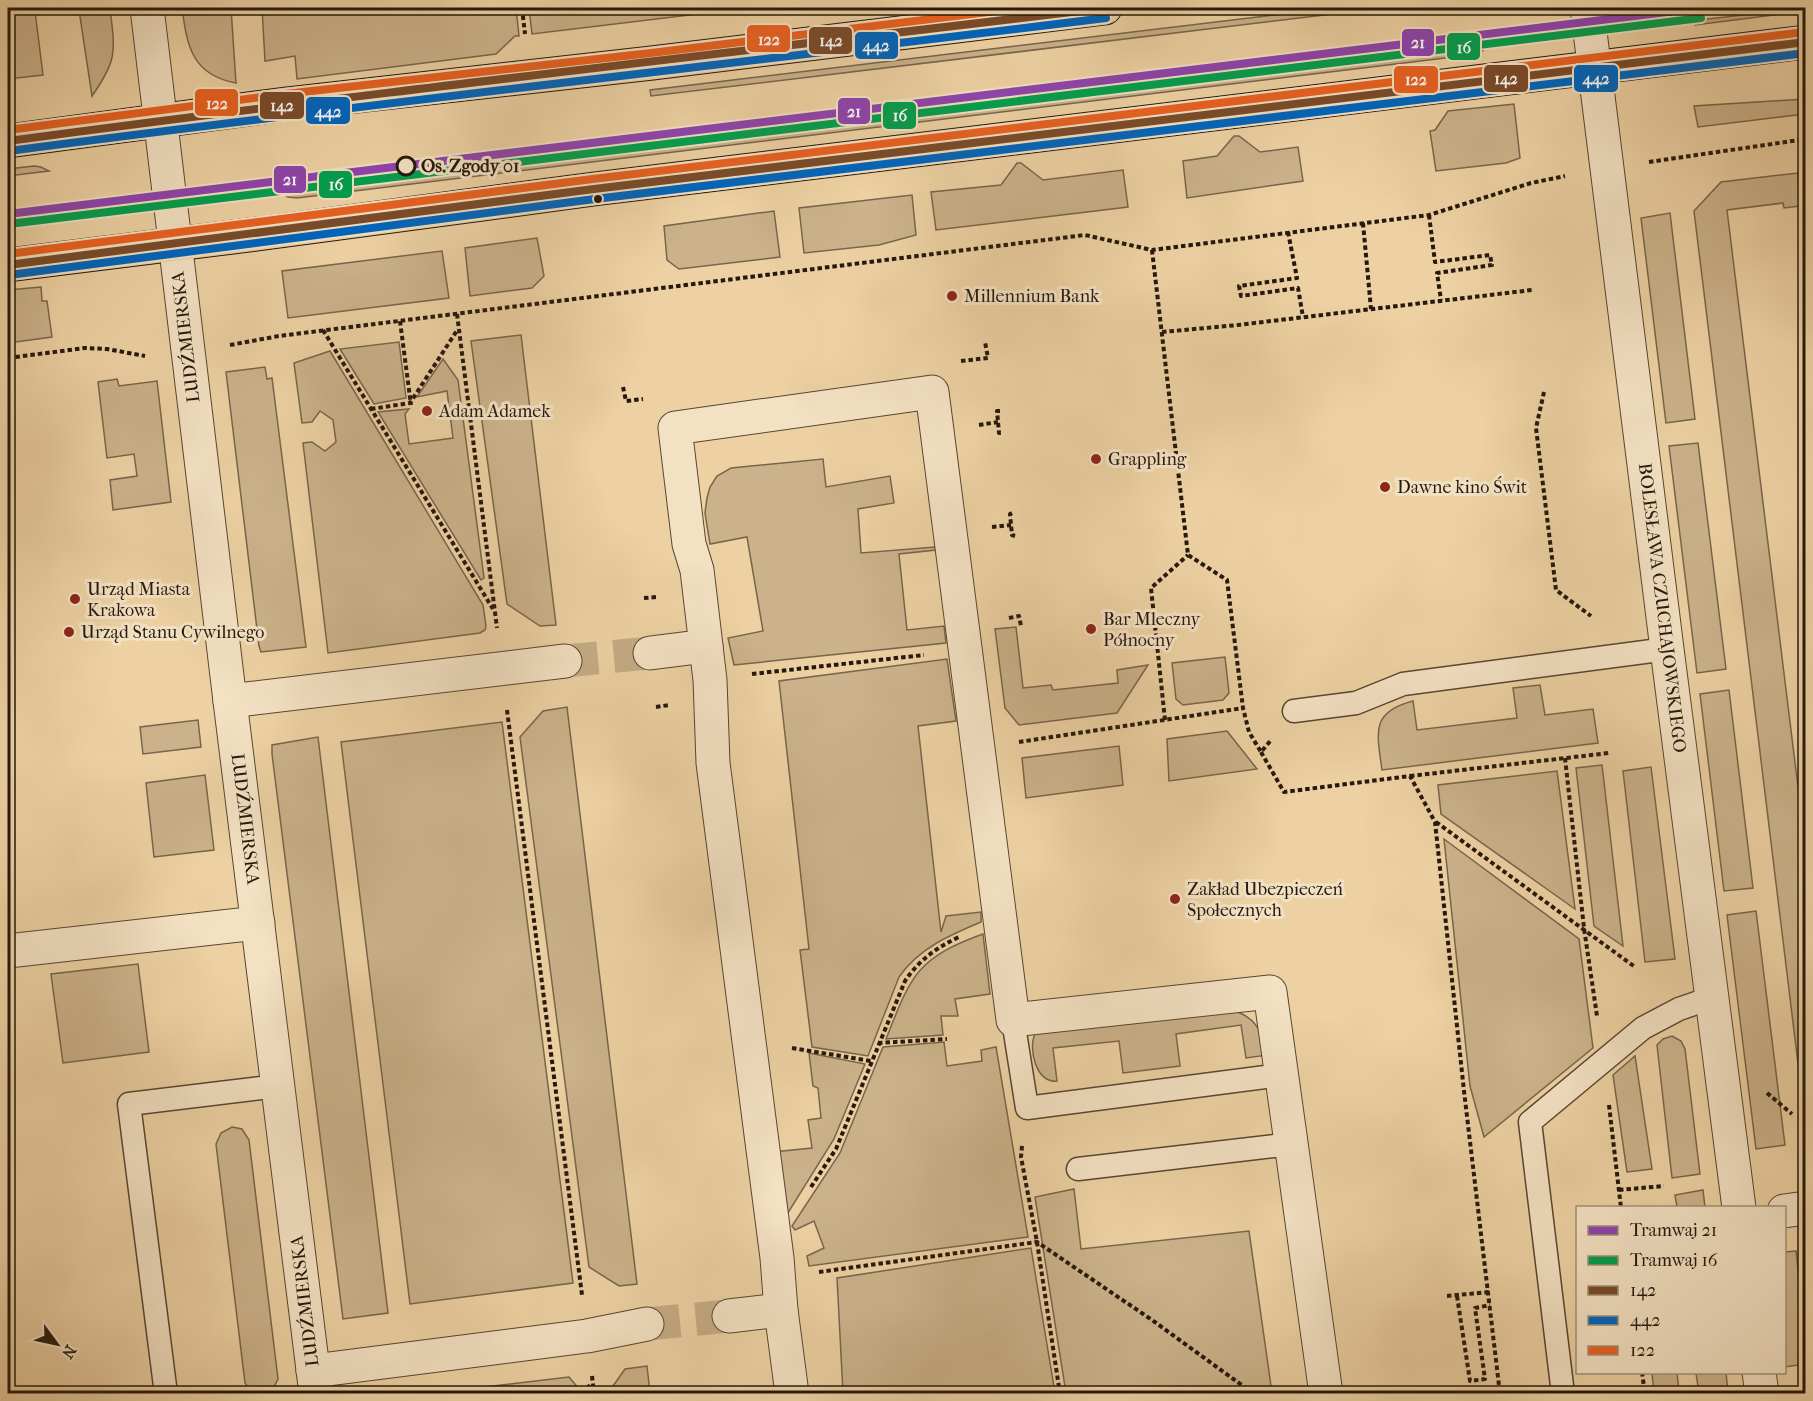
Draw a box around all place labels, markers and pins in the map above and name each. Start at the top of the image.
marker: Os. Zgody 01 [396,156,416,176]
place label: Os. Zgody 01 [421,156,519,177]
unlabelled marker [592,193,604,205]
place label: Millennium Bank [964,286,1100,307]
marker: Millennium Bank [945,289,959,303]
place label: Adam Adamek [438,401,551,422]
marker: Adam Adamek [420,404,434,418]
place label: Grappling [1108,449,1187,470]
marker: Grappling [1089,452,1103,466]
place label: Dawne kino Świt [1397,476,1528,498]
marker: Dawne kino Świt [1378,480,1392,494]
place label: Urząd Miasta Krakowa [87,579,191,621]
marker: Urząd Miasta Krakowa [68,592,82,606]
place label: Bar Mleczny Północny [1103,609,1202,651]
place label: Urząd Stanu Cywilnego [81,622,264,643]
marker: Bar Mleczny Północny [1084,622,1098,636]
marker: Urząd Stanu Cywilnego [62,625,76,639]
place label: Zakład Ubezpieczeń Społecznych [1187,879,1344,921]
marker: Zakład Ubezpieczeń Społecznych [1168,892,1182,906]

